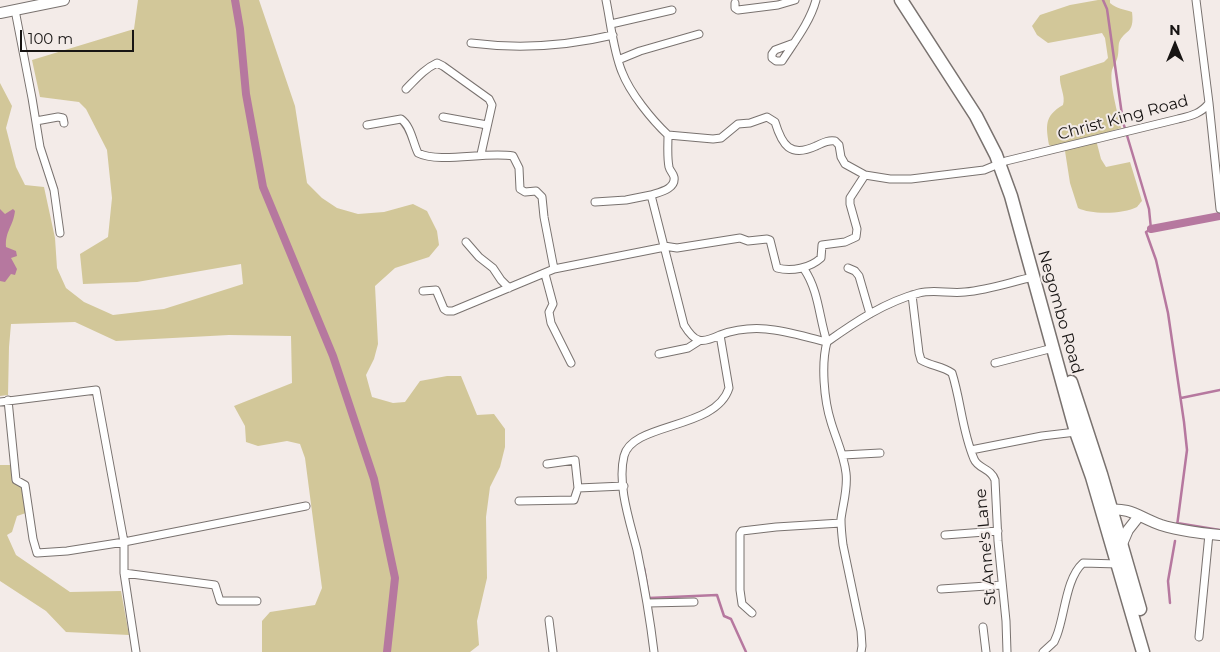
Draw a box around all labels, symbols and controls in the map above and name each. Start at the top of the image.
scale bar [22,20,136,52]
north arrow [1150,20,1200,70]
text: N [1169,21,1181,39]
text: 100 m [28,29,73,48]
street label: Christ King Road [1055,91,1191,145]
street label: Negombo Road [1033,248,1087,376]
street label: St Anne's Lane [971,488,1001,606]

